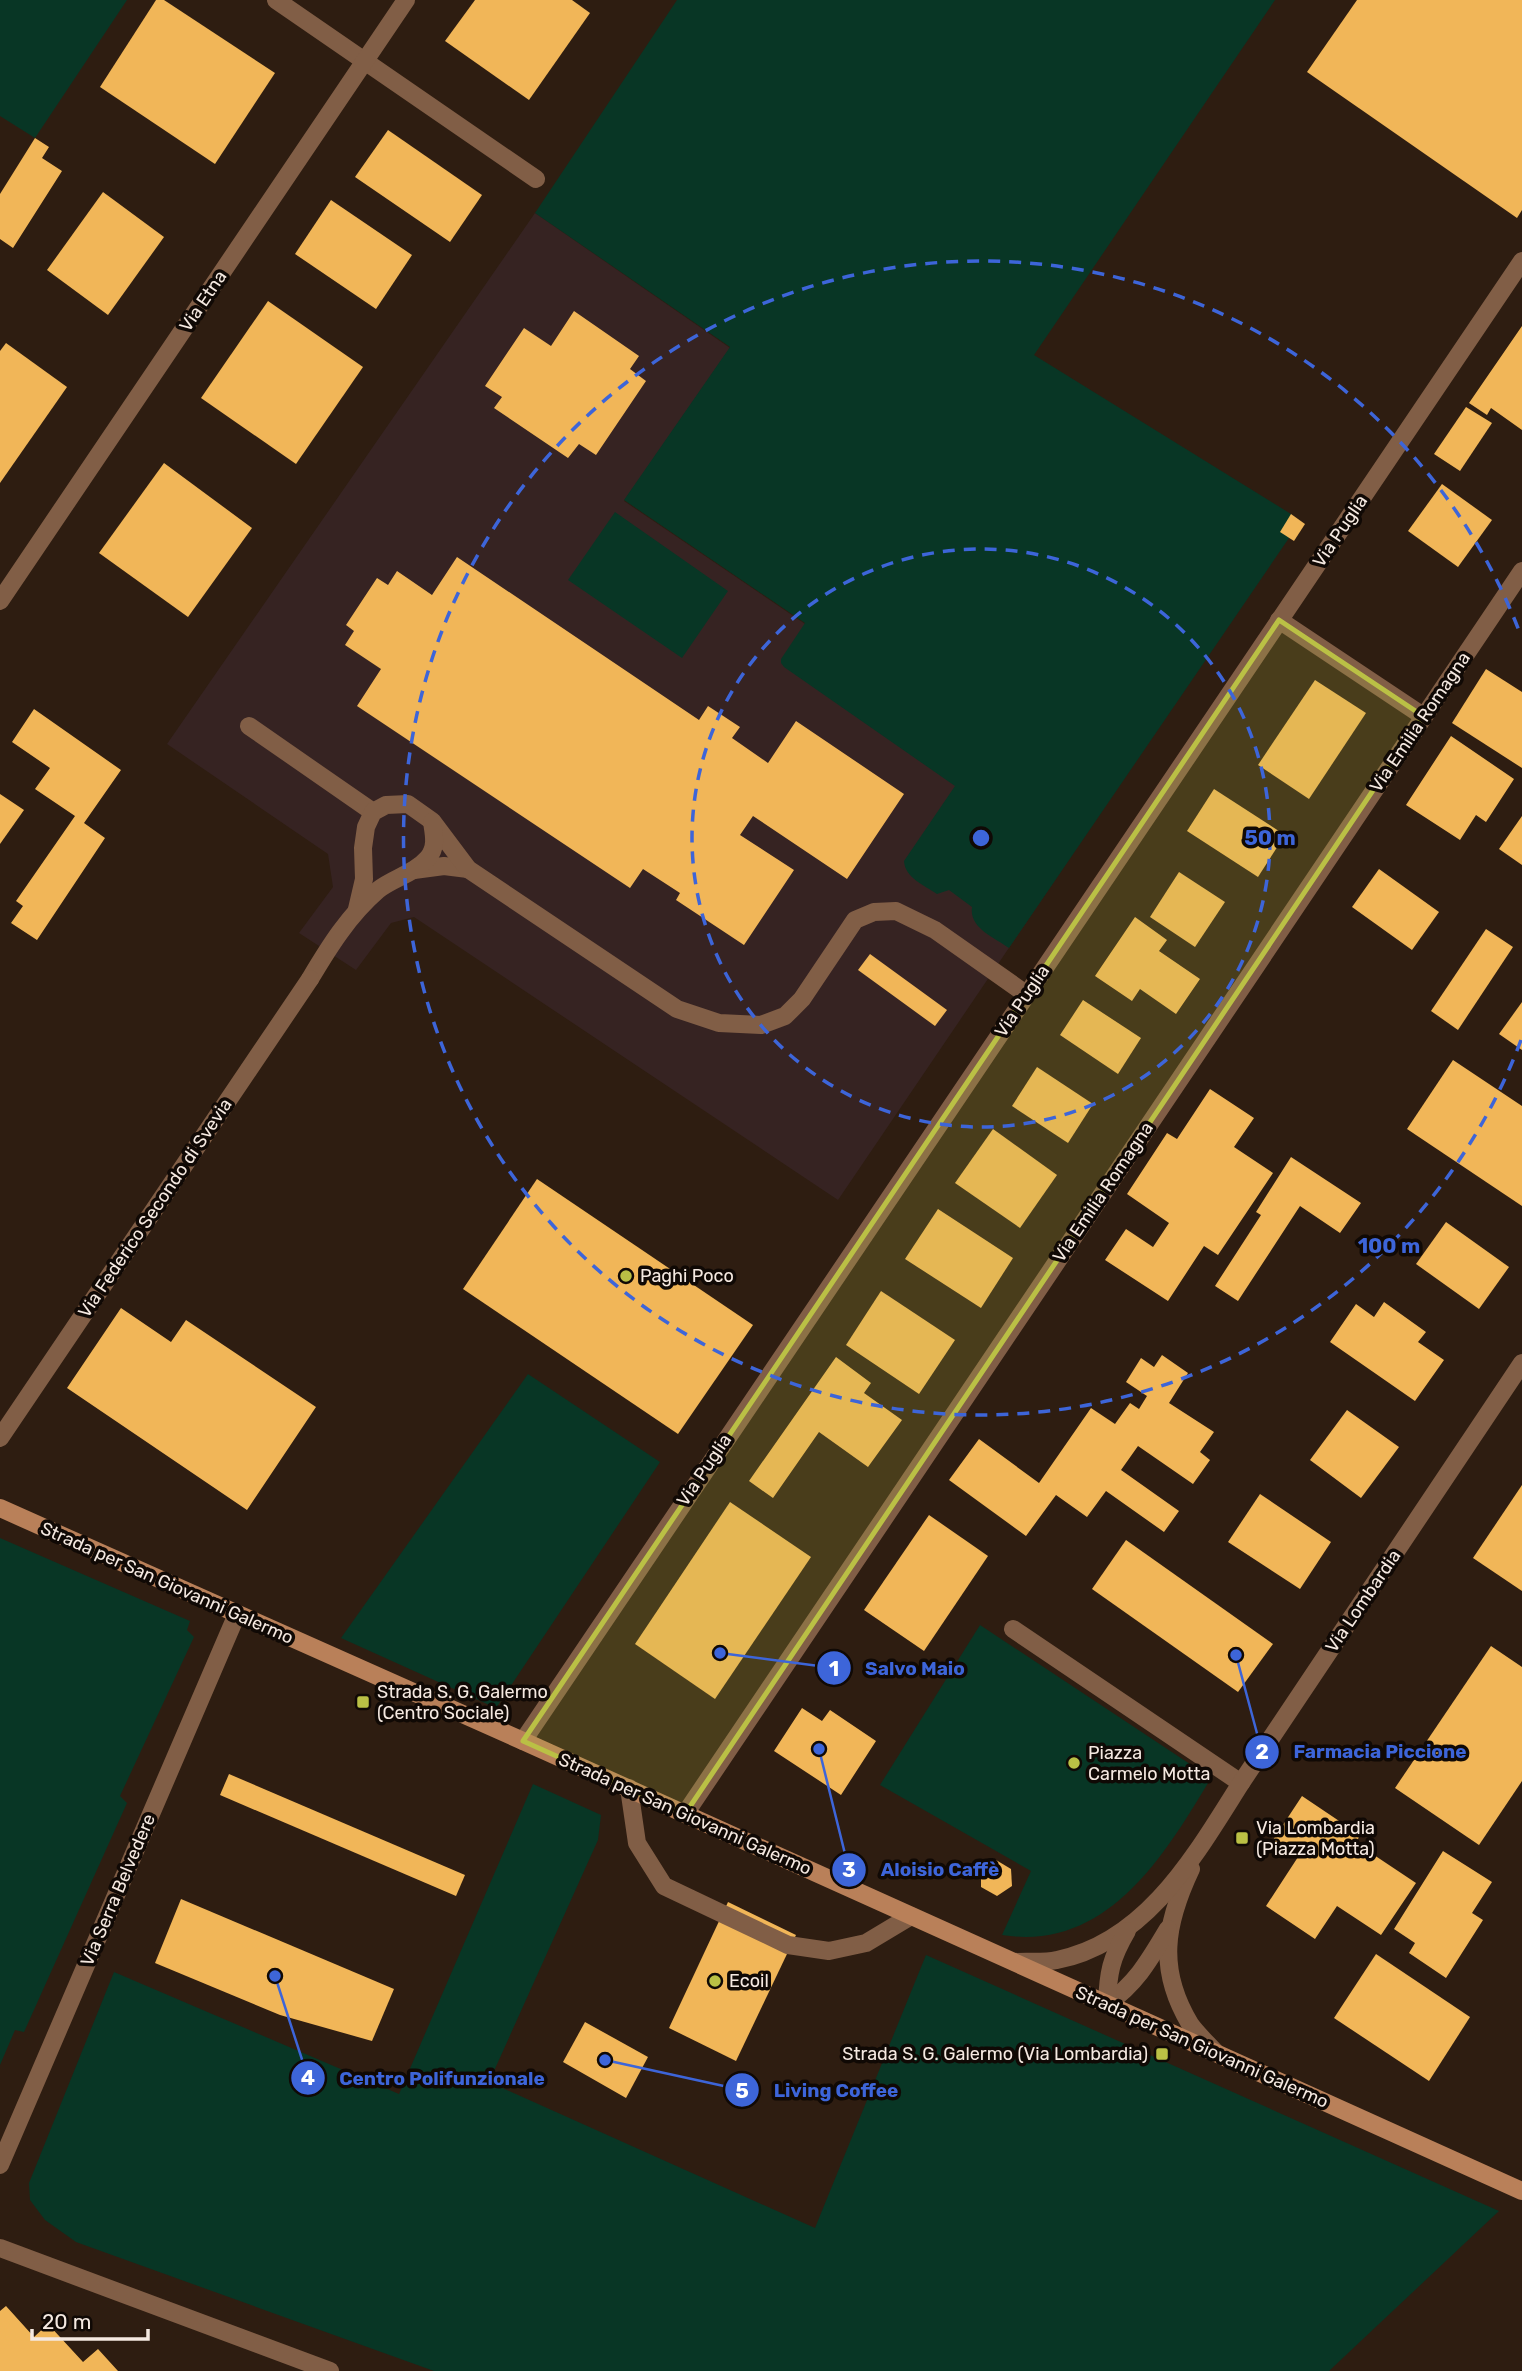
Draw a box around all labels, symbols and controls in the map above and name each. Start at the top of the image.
street label: Via Etna [175,266,231,336]
street label: Via Puglia [1308,491,1372,571]
street label: Via Emilia Romagna [1365,648,1475,796]
text: 50 m [1244,825,1296,850]
centre of rings [969,826,993,850]
street label: Via Puglia [990,961,1054,1041]
street label: Via Federico Secondo di Svevia [73,1094,237,1322]
street label: Via Emilia Romagna [1048,1118,1158,1266]
text: 100 m [1358,1233,1420,1258]
place label: Paghi Poco [640,1265,734,1287]
marker: Paghi Poco [618,1268,634,1284]
street label: Via Puglia [672,1430,736,1510]
street label: Strada per San Giovanni Galermo [37,1517,297,1649]
street label: Via Lombardia [1321,1546,1405,1656]
callout: Salvo Maio [816,1648,979,1688]
text: 1 [829,1656,839,1681]
text: Salvo Maio [865,1657,965,1680]
place label: Strada S. G. Galermo (Centro Sociale) [377,1681,548,1724]
marker: Strada S. G. Galermo (Centro Sociale) [355,1694,371,1710]
callout: Farmacia Piccione [1245,1732,1481,1772]
text: 2 [1255,1739,1269,1764]
text: Farmacia Piccione [1294,1740,1466,1763]
place label: Piazza Carmelo Motta [1088,1742,1211,1785]
street label: Strada per San Giovanni Galermo [555,1748,815,1880]
marker: Piazza Carmelo Motta [1066,1755,1082,1771]
street label: Via Serra Belvedere [76,1811,160,1969]
place label: Via Lombardia (Piazza Motta) [1256,1817,1375,1860]
marker: Via Lombardia (Piazza Motta) [1234,1830,1250,1846]
callout: Aloisio Caffè [831,1850,1013,1890]
text: 3 [842,1857,856,1882]
text: Aloisio Caffè [881,1858,999,1881]
place label: Ecoil [729,1970,769,1992]
marker: Ecoil [707,1973,723,1989]
street label: Strada per San Giovanni Galermo [1072,1981,1332,2113]
place label: Strada S. G. Galermo (Via Lombardia) [842,2043,1148,2065]
marker: Strada S. G. Galermo (Via Lombardia) [1154,2046,1170,2062]
callout: Centro Polifunzionale [290,2058,559,2098]
text: 4 [301,2065,315,2090]
text: Centro Polifunzionale [339,2067,545,2090]
callout: Living Coffee [724,2070,912,2110]
text: 5 [735,2078,749,2103]
text: Living Coffee [774,2079,898,2102]
scale bar [32,2298,147,2342]
text: 20 m [42,2309,91,2334]

